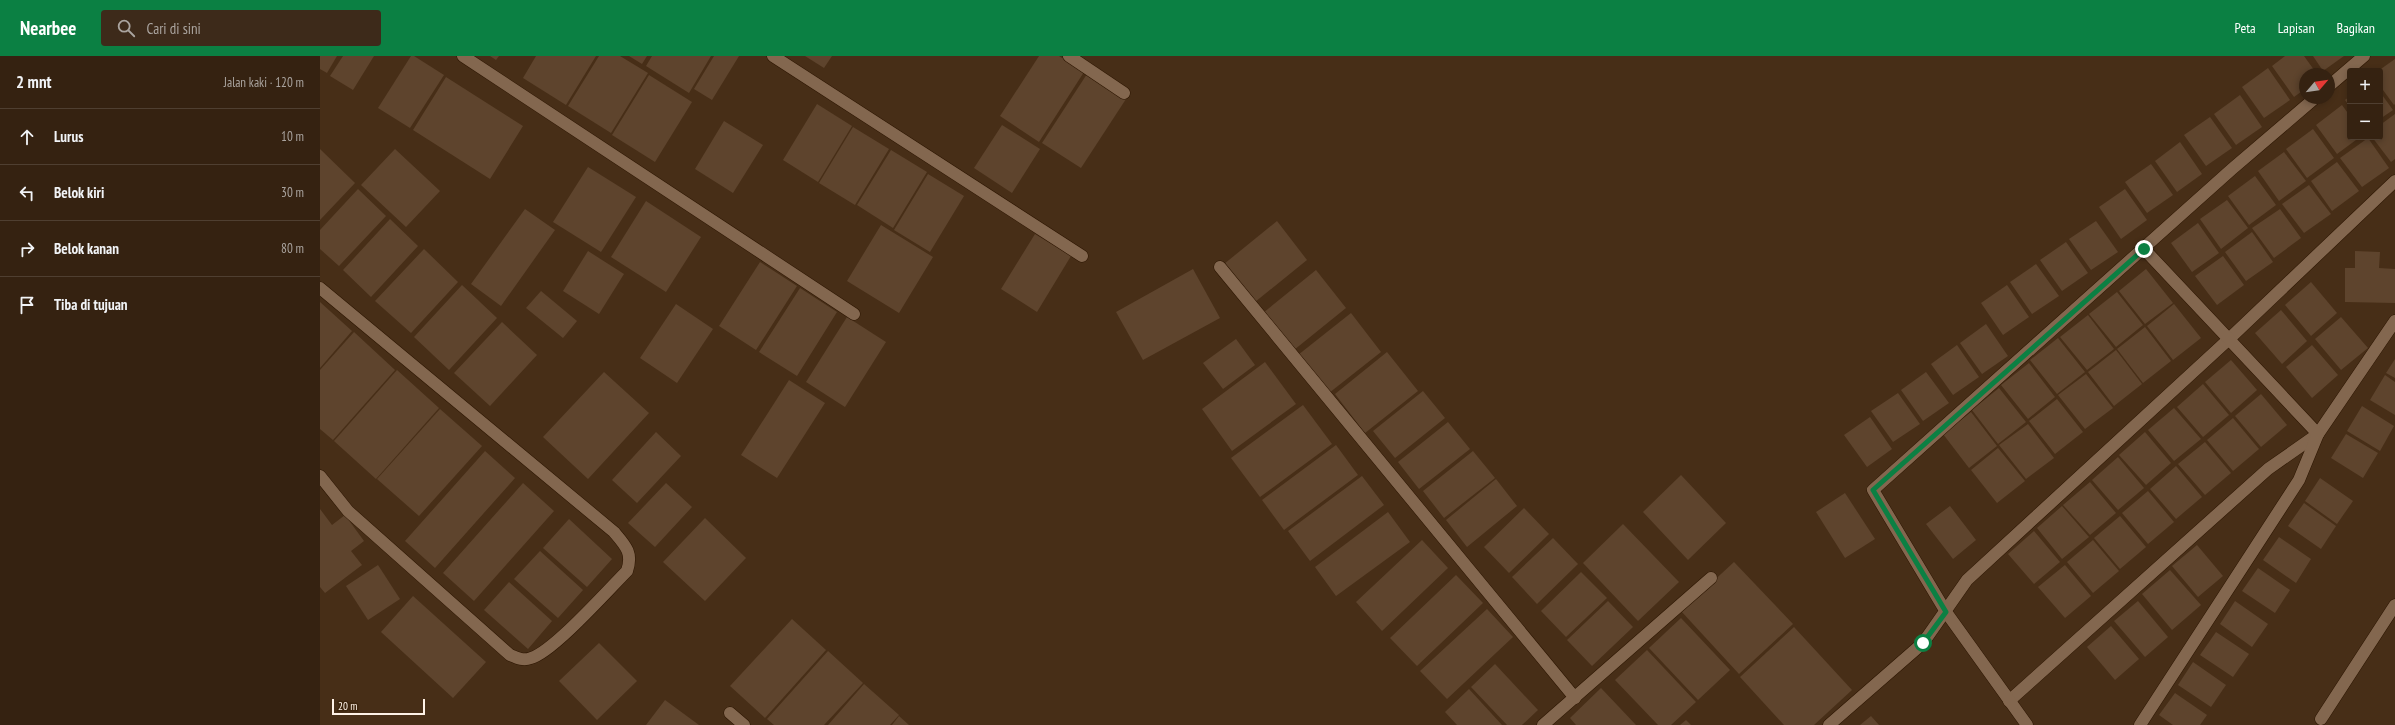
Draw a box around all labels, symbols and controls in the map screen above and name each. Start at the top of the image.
search box [101,10,381,46]
text: Nearbee [20,16,77,40]
icon: search [115,17,137,39]
text: Cari di sini [147,19,201,38]
text: Peta [2235,19,2256,37]
text: Lapisan [2278,19,2315,37]
text: Bagikan [2337,19,2375,37]
north arrow [2299,68,2335,104]
map controls [2347,68,2383,140]
button: + [2347,68,2383,104]
text: 2 mnt [16,71,51,93]
text: Jalan kaki · 120 m [224,74,304,91]
button: − [2347,104,2383,140]
icon: ahead [16,126,38,148]
text: Lurus [54,127,83,146]
text: 10 m [281,128,304,145]
icon: left [16,182,38,204]
text: Belok kiri [54,183,104,202]
text: 30 m [281,184,304,201]
icon: right [16,238,38,260]
text: Belok kanan [54,239,119,258]
text: 80 m [281,240,304,257]
route end [2135,240,2153,258]
icon: arrive [16,294,38,316]
text: Tiba di tujuan [54,295,128,314]
route start [1914,634,1932,652]
scale bar [332,697,425,716]
text: 20 m [338,699,357,713]

